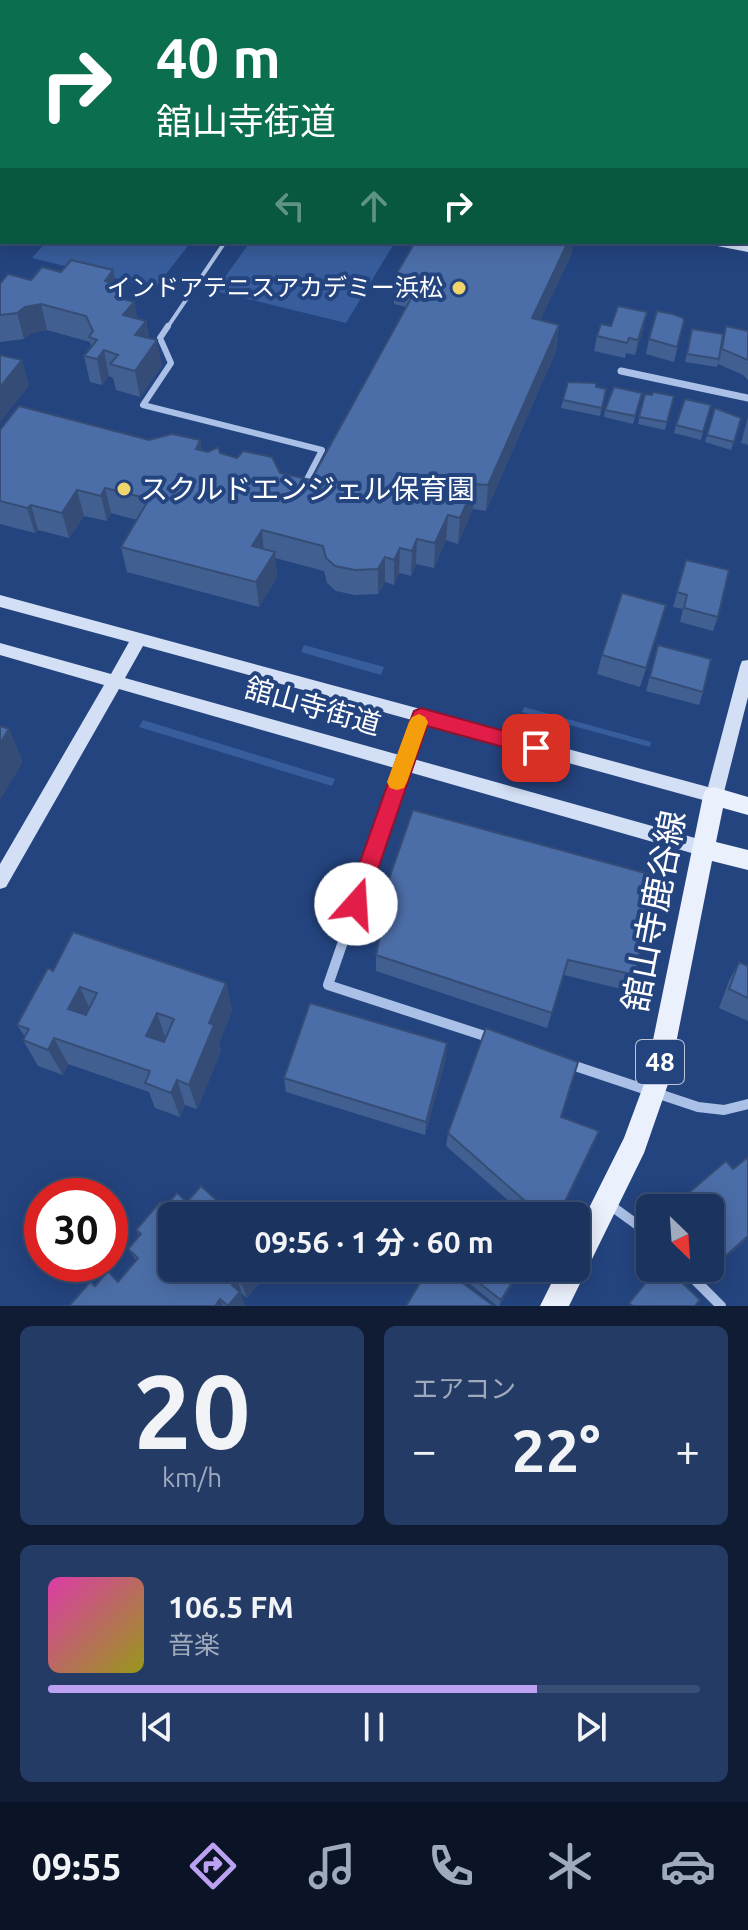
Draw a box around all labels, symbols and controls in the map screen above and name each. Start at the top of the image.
text: 40 m [156,26,281,89]
icon: right [24,32,128,136]
text: 舘山寺街道 [156,100,336,141]
icon: left [268,184,312,228]
icon: ahead [352,184,396,228]
icon: right [436,184,480,228]
place label: インドアテニスアカデミー浜松 [107,274,443,301]
marker: インドアテニスアカデミー浜松 [450,279,468,297]
place label: スクルドエンジェル保育園 [140,473,475,504]
marker: スクルドエンジェル保育園 [115,480,133,498]
street label: 舘山寺街道 [242,671,385,740]
pin [502,714,570,782]
icon: arrive [514,726,558,770]
street label: 舘山寺鹿谷線 [615,807,691,1015]
position arrow [314,862,398,946]
road number: 48 [636,1040,684,1084]
speed limit sign: 30 [24,1178,128,1282]
north arrow [636,1194,724,1282]
map controls [636,1194,724,1282]
text: 09:56 · 1 分 · 60 m [254,1225,494,1259]
text: 20 [133,1352,251,1469]
text: エアコン [412,1374,516,1403]
text: 22° [512,1416,600,1483]
text: − [412,1425,437,1474]
text: + [675,1425,700,1474]
text: km/h [162,1463,222,1492]
text: 106.5 FM [168,1590,294,1624]
text: 音楽 [168,1630,220,1659]
icon: previous [135,1705,179,1749]
icon: pause [352,1705,396,1749]
icon: next [569,1705,613,1749]
icon: directions [185,1838,241,1894]
icon: music [304,1838,360,1894]
icon: phone [423,1838,479,1894]
icon: climate [542,1838,598,1894]
icon: car [660,1838,716,1894]
text: 09:55 [31,1846,122,1887]

